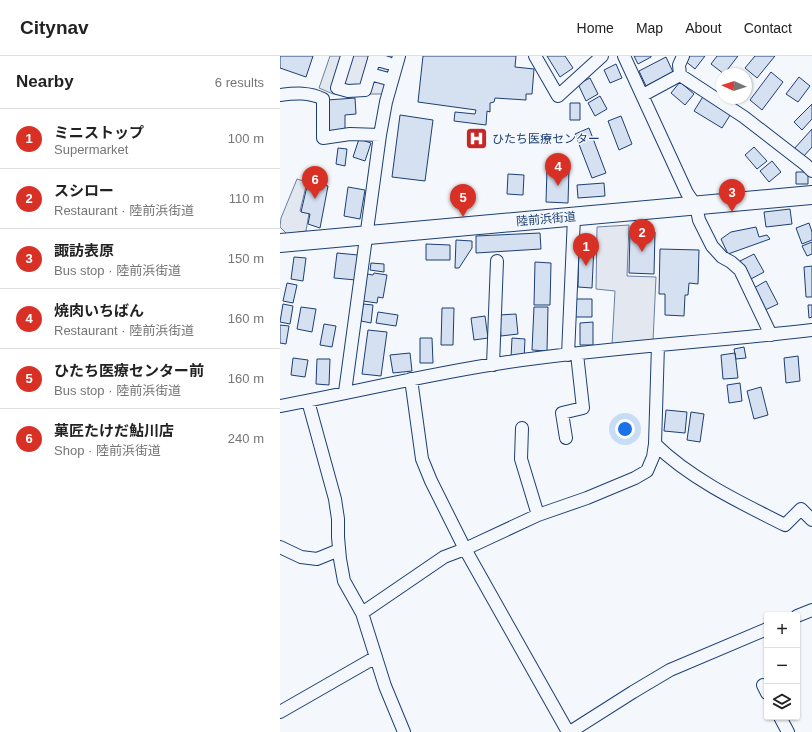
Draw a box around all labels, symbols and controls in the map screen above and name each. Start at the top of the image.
text: Citynav [20,17,89,38]
text: Home [577,20,614,36]
text: Map [636,20,663,36]
text: About [685,20,722,36]
text: Contact [744,20,792,36]
north arrow [716,68,752,104]
text: Nearby [16,72,74,91]
text: 6 results [215,75,264,90]
text: ミニストップ [54,124,144,141]
hospital icon: ひたち医療センター [463,126,489,152]
text: 1 [25,131,33,146]
text: 100 m [228,131,264,146]
place label: ひたち医療センター [492,132,600,146]
text: Supermarket [54,142,128,157]
pin: 4 [545,153,571,186]
pin: 6 [302,166,328,199]
pin: 3 [719,179,745,212]
text: スシロー [54,182,114,199]
pin: 5 [450,184,476,217]
text: 2 [25,191,33,206]
text: 110 m [229,191,264,206]
text: Restaurant · 陸前浜街道 [54,203,194,218]
street label: 陸前浜街道 [515,209,577,229]
pin: 2 [629,219,655,252]
pin: 1 [573,233,599,266]
text: 諏訪表原 [54,242,114,259]
text: 3 [25,251,33,266]
text: 150 m [228,251,264,266]
text: Bus stop · 陸前浜街道 [54,263,181,278]
text: 焼肉いちばん [54,302,144,319]
text: 4 [25,311,33,326]
text: 160 m [228,311,264,326]
text: Restaurant · 陸前浜街道 [54,323,194,338]
text: ひたち医療センター前 [54,362,204,379]
text: 5 [25,371,33,386]
text: 160 m [228,371,264,386]
text: Bus stop · 陸前浜街道 [54,383,181,398]
your location [615,419,635,439]
text: 菓匠たけだ鮎川店 [54,422,174,439]
text: 6 [25,431,33,446]
text: 240 m [228,431,264,446]
text: Shop · 陸前浜街道 [54,443,161,458]
map controls [764,612,800,720]
button: + [764,612,800,648]
button: − [764,648,800,684]
button: layers [764,684,800,720]

